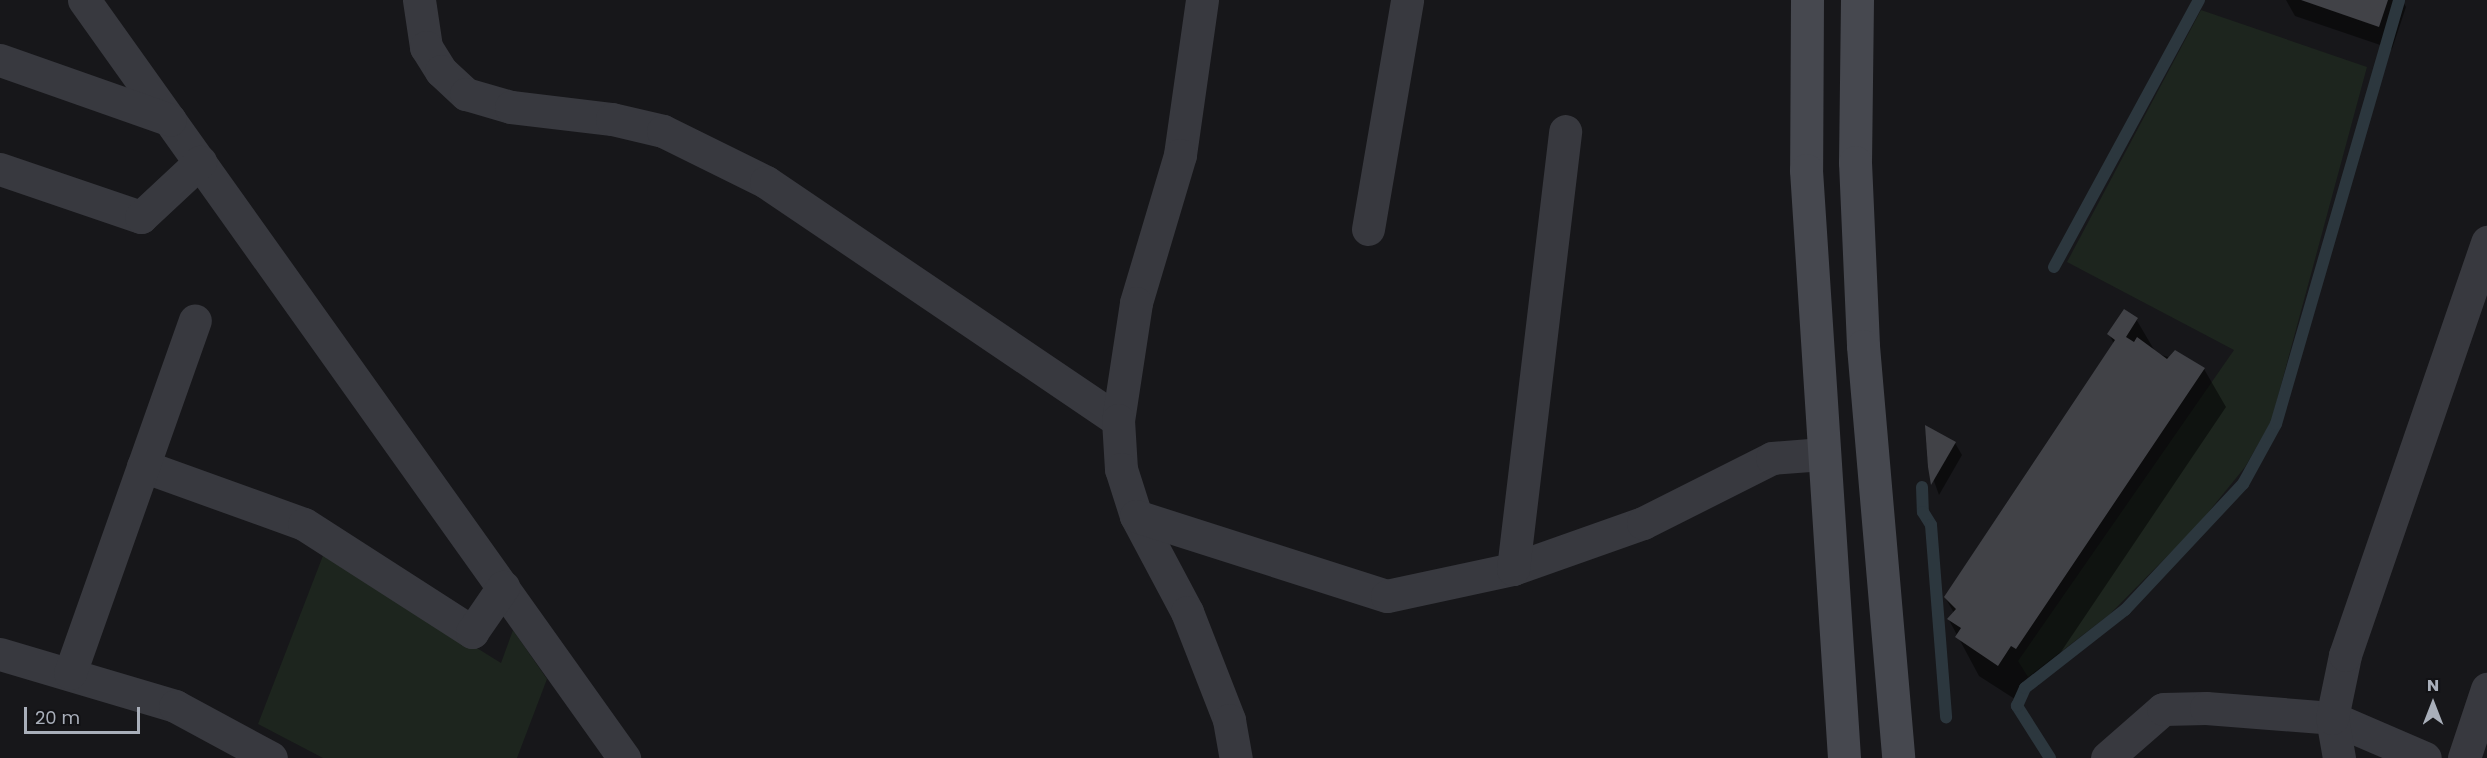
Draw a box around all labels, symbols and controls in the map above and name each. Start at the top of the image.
north arrow [2403,674,2463,734]
text: N [2427,674,2439,697]
scale bar [27,695,142,733]
text: 20 m [35,705,80,730]

